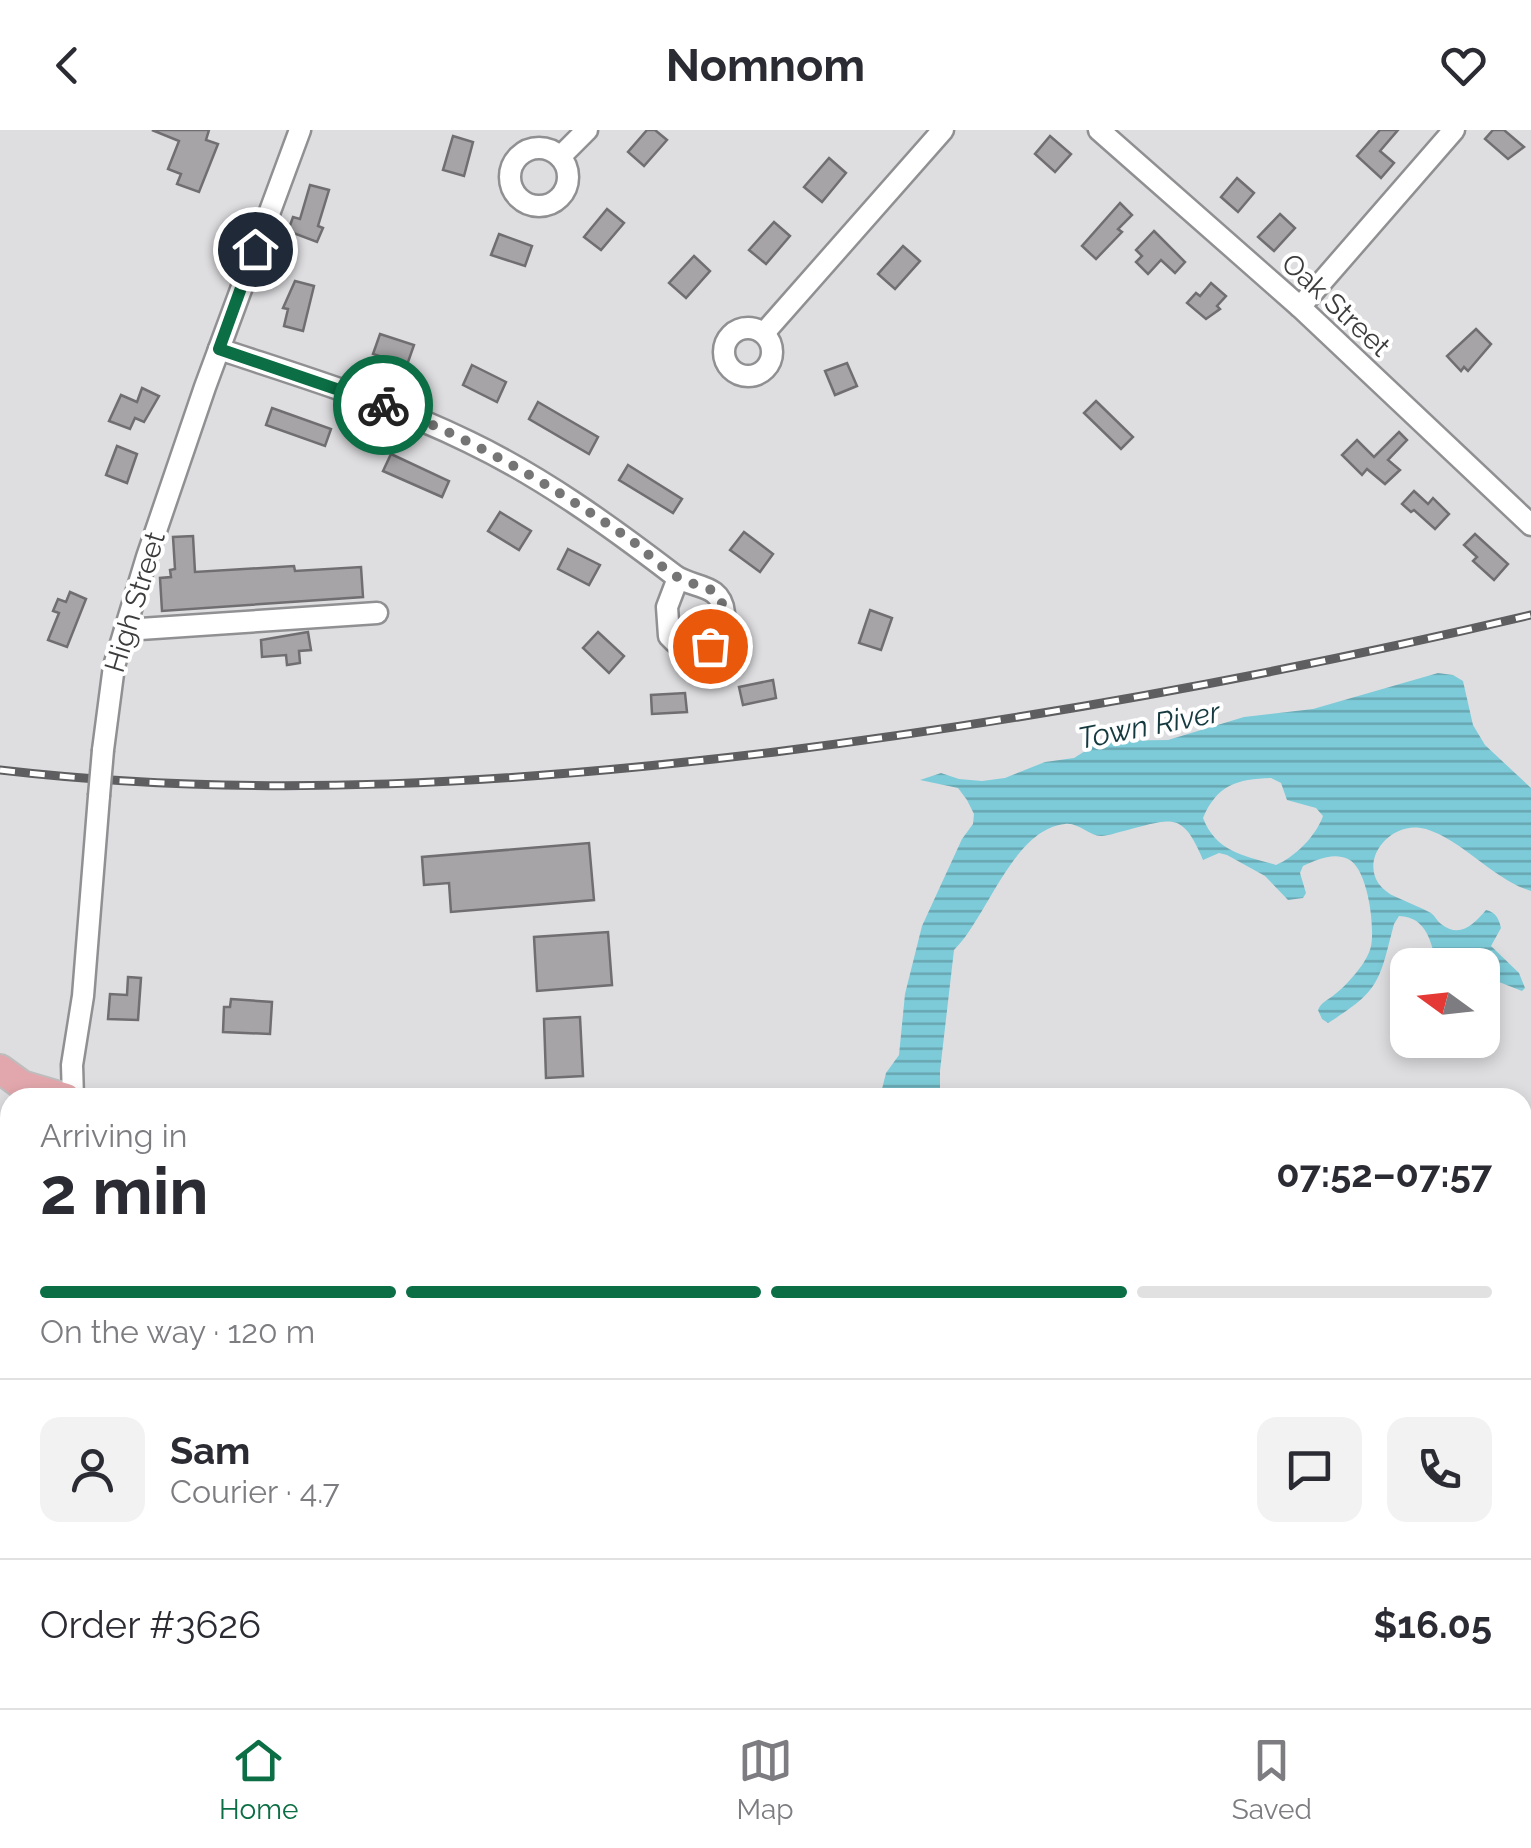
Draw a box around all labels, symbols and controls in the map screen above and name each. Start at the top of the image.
icon: back [40,38,95,93]
icon: heart [1436,38,1491,93]
text: Nomnom [666,39,865,92]
pin [213,207,298,292]
icon: home [228,222,283,277]
street label: Oak Street [1275,247,1397,364]
courier [333,355,433,455]
icon: bike [356,378,411,433]
street label: High Street [98,527,172,676]
pin [668,604,753,689]
icon: bag [683,619,738,674]
water label: Town River [1075,694,1225,756]
north arrow [1390,948,1500,1058]
map controls [1390,948,1500,1058]
text: Arriving in [40,1117,187,1154]
text: 07:52–07:57 [1276,1151,1492,1196]
text: 2 min [40,1153,209,1229]
text: On the way · 120 m [40,1313,315,1350]
button: person [40,1417,145,1522]
button: chat [1257,1417,1362,1522]
button: phone [1387,1417,1492,1522]
text: Sam [170,1428,250,1473]
text: Courier · 4.7 [170,1473,340,1510]
text: Order #3626 [40,1602,261,1647]
text: $16.05 [1373,1602,1492,1647]
tab: Home [219,1733,298,1826]
tab: Map [737,1733,794,1826]
tab: Saved [1232,1733,1312,1826]

